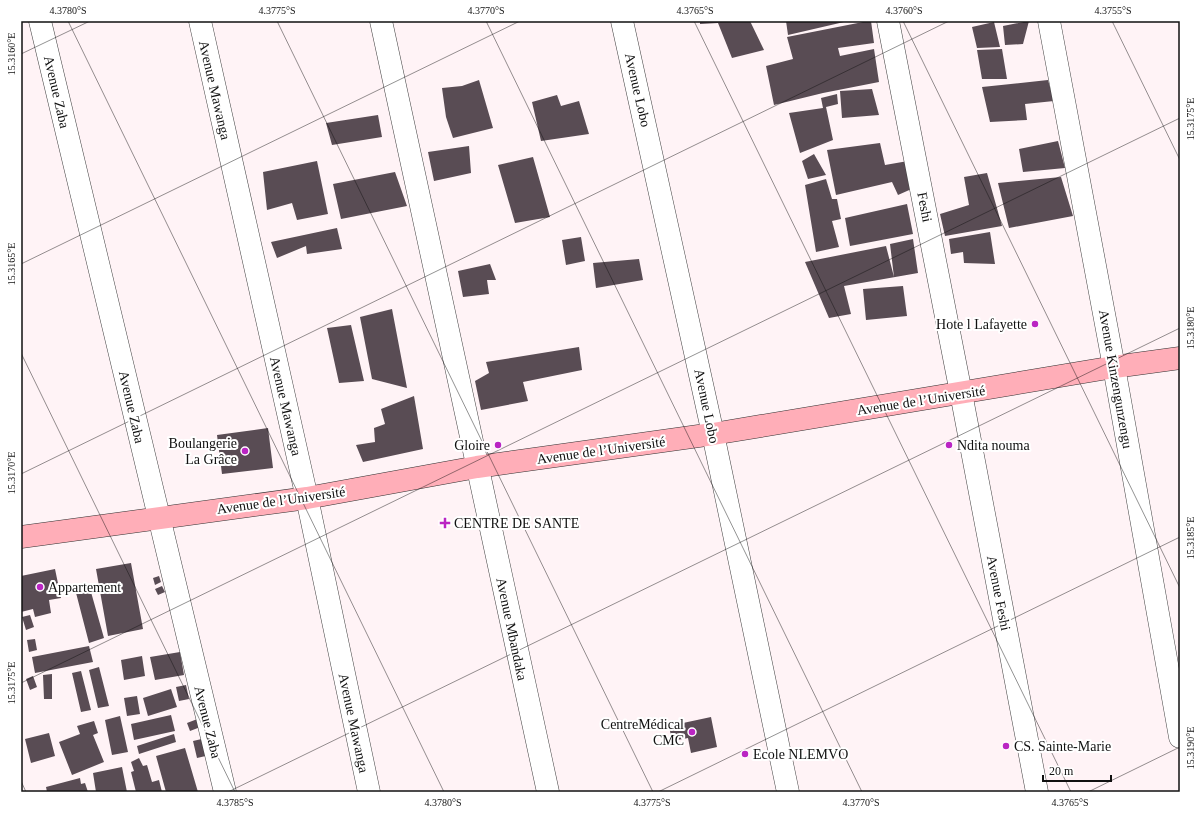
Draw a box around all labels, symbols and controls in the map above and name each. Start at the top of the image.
text: 4.3780°S [49,5,87,16]
text: 4.3775°S [258,5,296,16]
text: 4.3770°S [467,5,505,16]
text: 4.3765°S [676,5,714,16]
text: 4.3760°S [885,5,923,16]
text: 4.3755°S [1094,5,1132,16]
text: 15.3160°E [6,33,17,75]
street label: Avenue Mawanga [196,39,233,142]
street label: Avenue Lobo [622,52,653,129]
street label: Avenue Zaba [41,54,72,131]
text: 15.3175°E [1185,98,1196,140]
street label: Feshi [914,191,935,224]
text: 15.3165°E [6,243,17,285]
text: 15.3180°E [1185,307,1196,349]
street label: Avenue Kinzengunzengu [1096,308,1135,450]
place label: Hote l Lafayette [936,317,1027,332]
marker: Hote l Lafayette [1030,319,1040,329]
street label: Avenue Mawanga [267,355,304,458]
street label: Avenue Lobo [691,368,722,445]
street label: Avenue Zaba [116,369,147,446]
street label: Avenue de l’Université [856,383,986,418]
street label: Avenue de l’Université [536,434,666,467]
place label: Boulangerie La Grâce [169,436,237,467]
place label: Gloire [454,438,490,453]
place label: Ndita nouma [957,438,1030,453]
marker: Gloire [493,440,503,450]
marker: Ndita nouma [944,440,954,450]
marker: Boulangerie La Grâce [240,446,250,456]
text: 15.3170°E [6,452,17,494]
street label: Avenue de l’Université [216,484,346,517]
place label: CENTRE DE SANTE [454,516,579,531]
marker: CENTRE DE SANTE [439,517,451,529]
text: 15.3185°E [1185,517,1196,559]
street label: Avenue Feshi [984,554,1013,632]
street label: Avenue Mbandaka [493,576,530,683]
place label: Appartement [48,580,121,595]
marker: Appartement [35,582,45,592]
text: 15.3175°E [6,662,17,704]
street label: Avenue Mawanga [336,672,372,775]
street label: Avenue Zaba [191,684,224,761]
place label: CentreMédical CMC [601,717,684,748]
marker: CentreMédical CMC [687,727,697,737]
text: 15.3190°E [1185,727,1196,769]
place label: CS. Sainte-Marie [1014,739,1111,754]
marker: CS. Sainte-Marie [1001,741,1011,751]
place label: Ecole NLEMVO [753,747,848,762]
marker: Ecole NLEMVO [740,749,750,759]
scale bar [1043,757,1111,783]
text: 20 m [1049,764,1074,778]
text: 4.3785°S [216,797,254,808]
text: 4.3780°S [424,797,462,808]
text: 4.3775°S [633,797,671,808]
text: 4.3770°S [842,797,880,808]
text: 4.3765°S [1051,797,1089,808]

